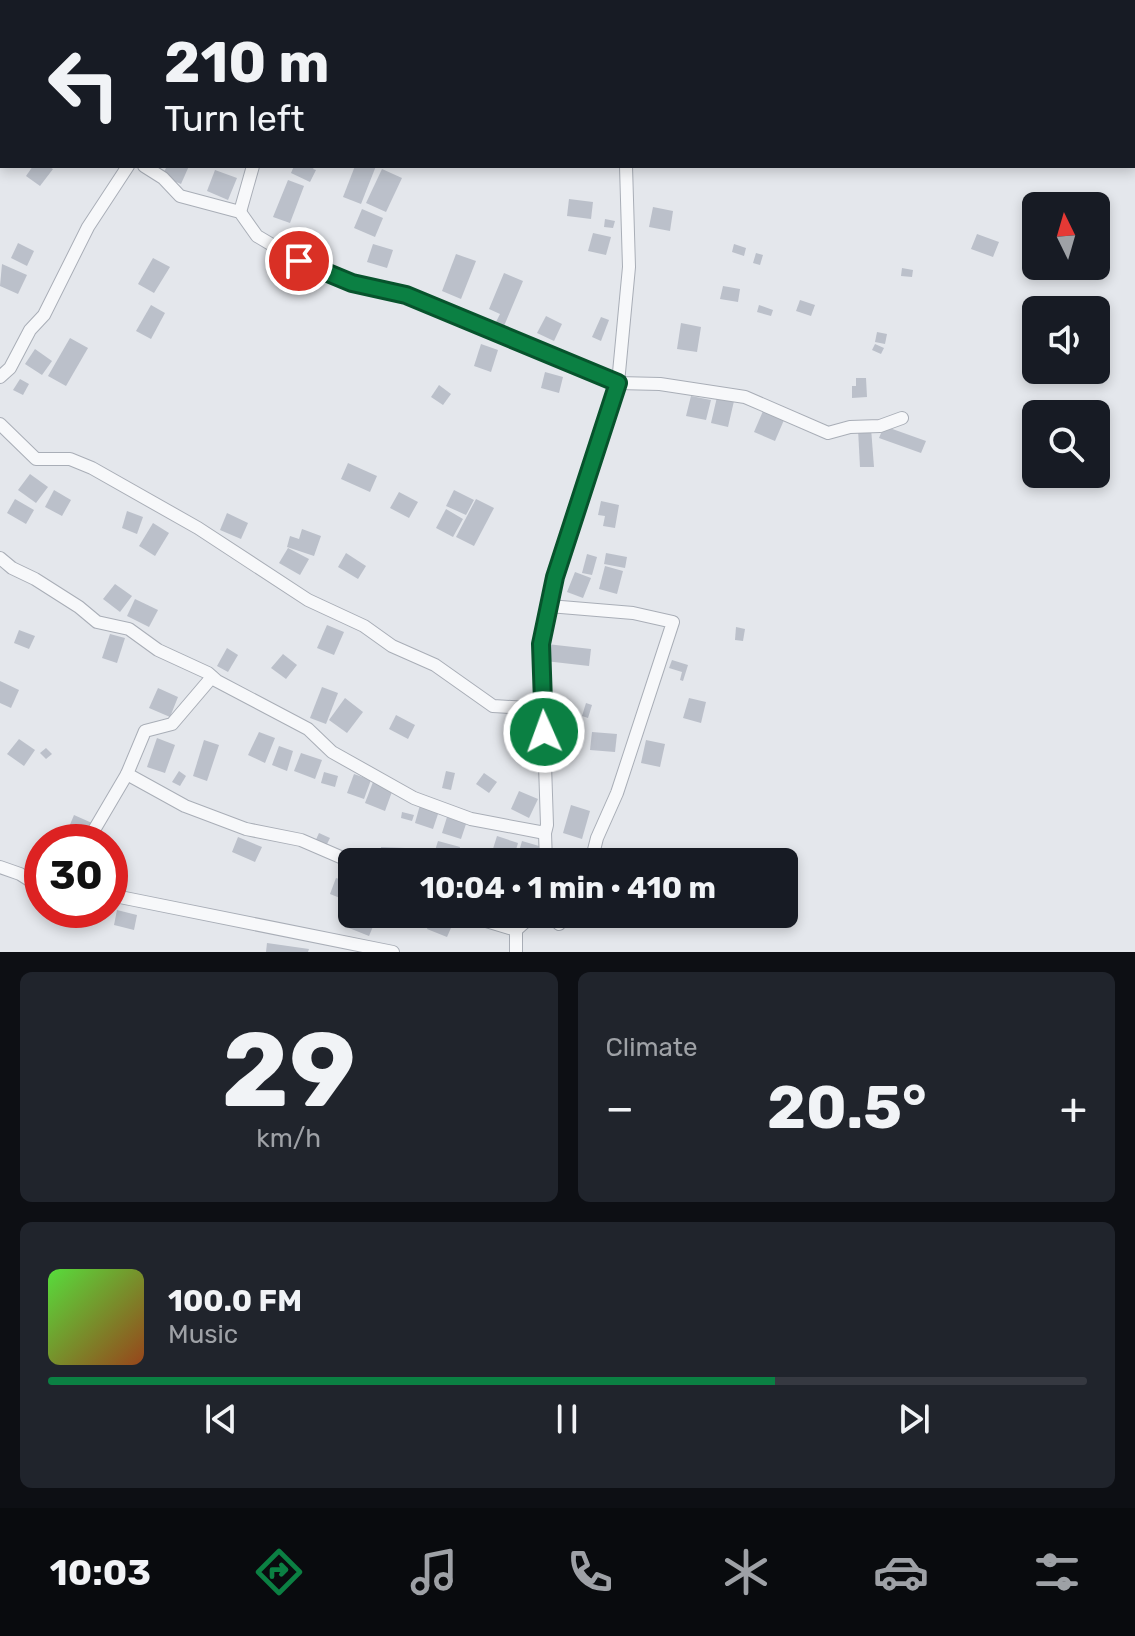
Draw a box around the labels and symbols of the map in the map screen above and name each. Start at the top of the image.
north arrow [1022,192,1110,280]
pin [265,227,333,295]
position arrow [502,690,586,774]
speed limit sign: 30 [24,824,128,928]

